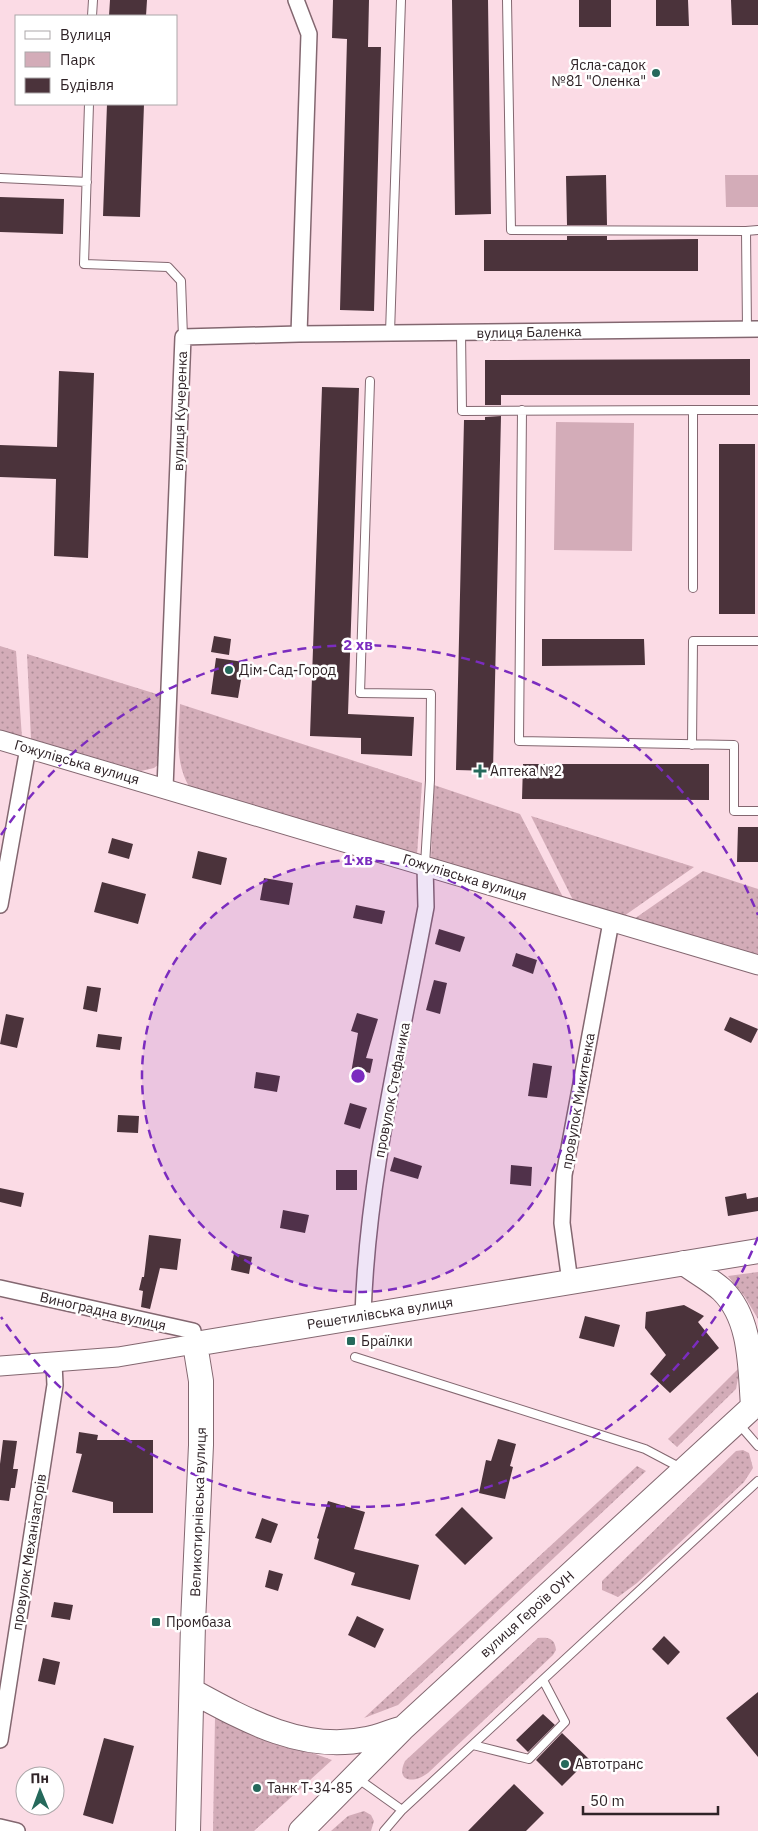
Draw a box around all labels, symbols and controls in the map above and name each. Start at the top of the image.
legend [15,15,178,105]
text: Вулиця [60,25,111,44]
text: Парк [60,50,95,69]
place label: Ясла-садок №81 "Оленка" [552,56,646,90]
marker: Ясла-садок №81 "Оленка" [650,67,662,79]
text: Будівля [60,75,114,94]
street label: вулиця Баленка [476,322,582,342]
street label: вулиця Кучеренка [169,350,191,471]
text: 2 хв [343,635,373,654]
place label: Дім-Сад-Город [239,661,336,679]
marker: Дім-Сад-Город [223,664,235,676]
street label: Гожулівська вулиця [12,736,142,788]
place label: Аптека №2 [490,762,562,780]
marker: Аптека №2 [474,765,486,777]
text: 1 хв [343,850,373,869]
street label: Гожулівська вулиця [401,850,529,904]
street label: провулок Стефаника [370,1020,414,1159]
street label: провулок Микитенка [557,1031,599,1171]
centre of rings [349,1067,367,1085]
street label: Виноградна вулиця [38,1288,168,1334]
street label: Решетилівська вулиця [306,1293,454,1333]
place label: Браїлки [361,1332,413,1350]
marker: Браїлки [345,1335,357,1347]
street label: Великотирнівська вулиця [186,1427,210,1597]
street label: провулок Механізаторів [8,1472,50,1632]
street label: вулиця Героїв ОУН [476,1567,578,1661]
place label: Промбаза [166,1613,232,1631]
marker: Промбаза [150,1616,162,1628]
place label: Автотранс [575,1755,643,1773]
marker: Автотранс [559,1758,571,1770]
north arrow [15,1766,65,1816]
text: Пн [30,1769,49,1787]
place label: Танк Т-34-85 [267,1779,353,1797]
marker: Танк Т-34-85 [251,1782,263,1794]
scale bar [583,1784,718,1816]
text: 50 m [590,1791,625,1810]

